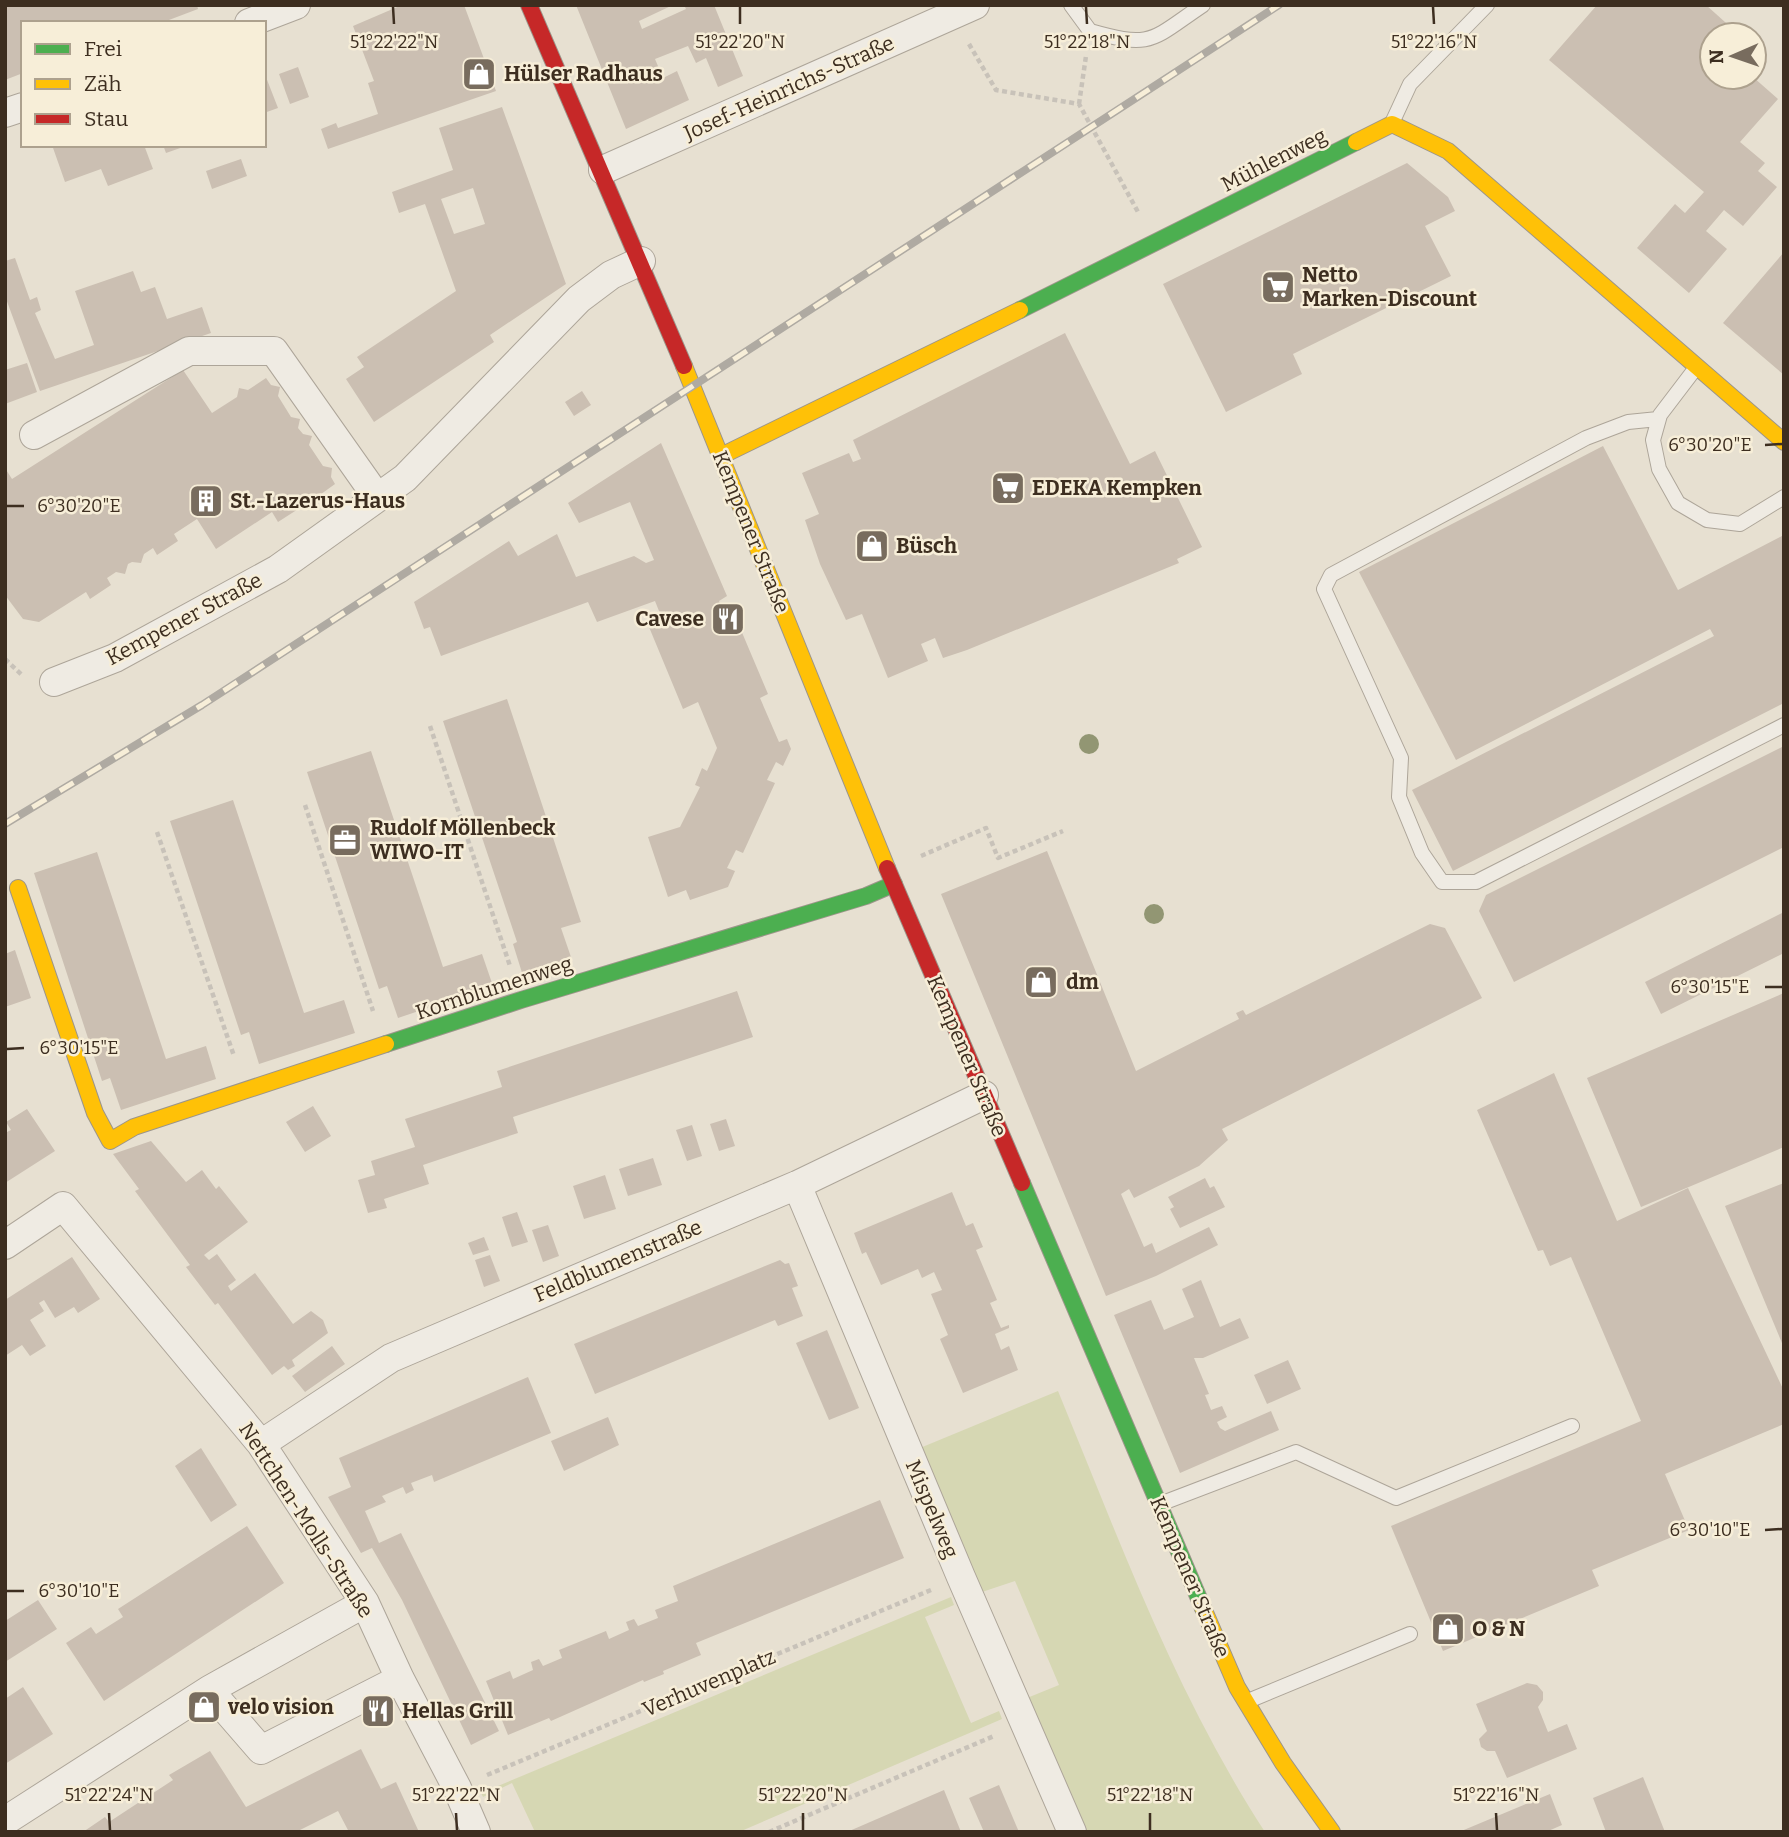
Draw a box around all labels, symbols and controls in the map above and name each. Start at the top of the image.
legend [21,21,266,147]
north arrow [1698,21,1768,91]
street label: Josef-Heinrichs-Straße [679,30,898,147]
text: 51°22'22"N [350,31,438,53]
text: 51°22'20"N [695,31,785,53]
text: 51°22'18"N [1044,31,1130,53]
text: 51°22'16"N [1391,31,1477,53]
text: Frei [84,36,122,62]
text: N [1705,49,1728,64]
shop icon: Hülser Radhaus [460,55,498,93]
place label: Hülser Radhaus [504,61,663,87]
text: Zäh [84,71,122,97]
text: Stau [84,106,128,132]
street label: Mühlenweg [1217,122,1331,198]
place label: Netto Marken-Discount [1302,262,1478,312]
supermarket icon: Netto Marken-Discount [1259,268,1297,306]
text: 6°30'20"E [1668,434,1752,456]
street label: Kempener Straße [707,447,795,617]
supermarket icon: EDEKA Kempken [989,469,1027,507]
place label: EDEKA Kempken [1032,475,1202,501]
building icon: St.-Lazerus-Haus [187,482,225,520]
place label: St.-Lazerus-Haus [230,488,405,514]
text: 6°30'20"E [37,495,121,517]
shop icon: Büsch [853,527,891,565]
place label: Büsch [896,533,958,559]
street label: Kempener Straße [102,567,266,671]
restaurant icon: Cavese [709,600,747,638]
place label: Cavese [635,606,704,632]
place label: Rudolf Möllenbeck WIWO-IT [370,815,556,865]
office icon: Rudolf Möllenbeck WIWO-IT [326,821,364,859]
street label: Kornblumenweg [412,950,576,1026]
shop icon: dm [1022,963,1060,1001]
place label: dm [1066,969,1099,995]
street label: Kempener Straße [921,971,1013,1141]
text: 6°30'15"E [1670,976,1750,998]
text: 6°30'15"E [39,1037,119,1059]
street label: Feldblumenstraße [530,1214,706,1308]
street label: Nettchen-Molls-Straße [233,1417,379,1623]
street label: Mispelweg [900,1456,964,1562]
street label: Kempener Straße [1144,1492,1236,1662]
text: 6°30'10"E [1670,1519,1750,1541]
text: 6°30'10"E [39,1580,119,1602]
shop icon: O & N [1429,1610,1467,1648]
place label: O & N [1472,1616,1525,1642]
street label: Verhuvenplatz [639,1643,779,1723]
shop icon: velo vision [185,1688,223,1726]
restaurant icon: Hellas Grill [359,1692,397,1730]
place label: velo vision [227,1694,334,1720]
place label: Hellas Grill [402,1698,514,1724]
text: 51°22'24"N [64,1784,154,1806]
text: 51°22'22"N [412,1784,500,1806]
text: 51°22'20"N [758,1784,848,1806]
text: 51°22'18"N [1107,1784,1193,1806]
text: 51°22'16"N [1453,1784,1539,1806]

